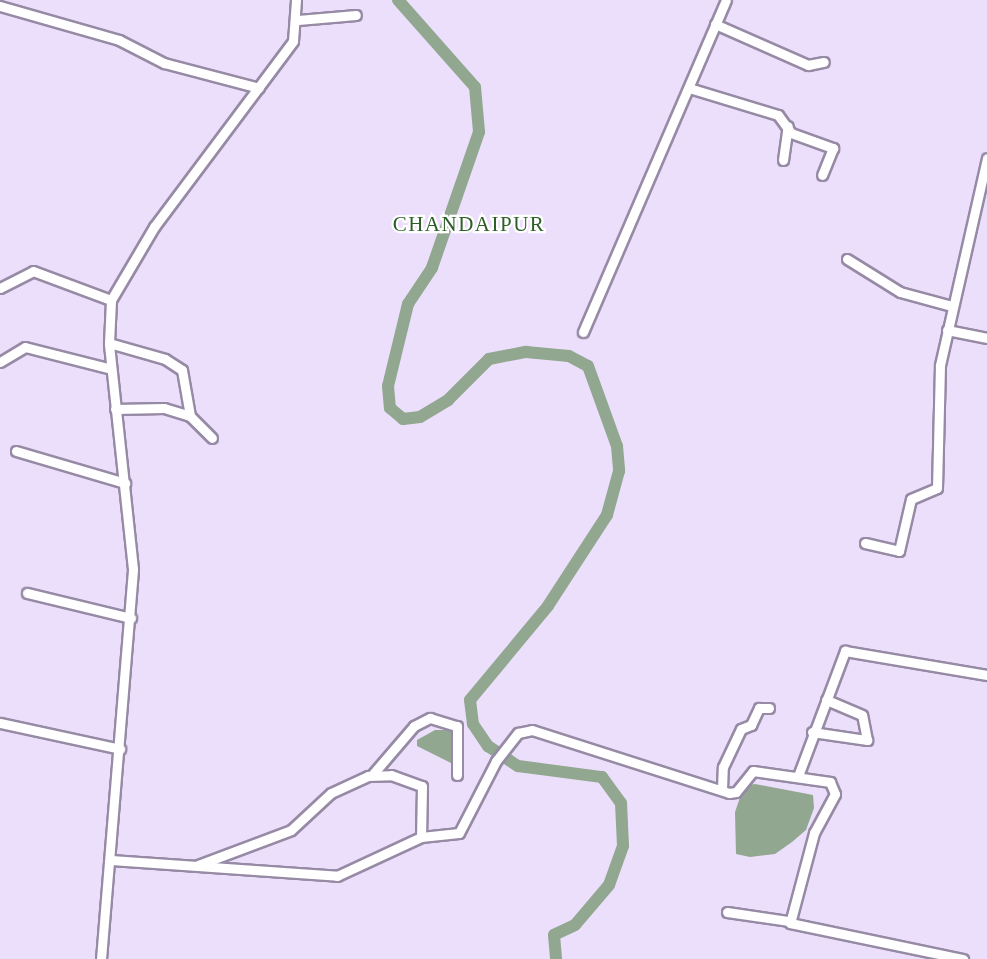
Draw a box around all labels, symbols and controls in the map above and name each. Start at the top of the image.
district label: CHANDAIPUR [393,211,545,237]

